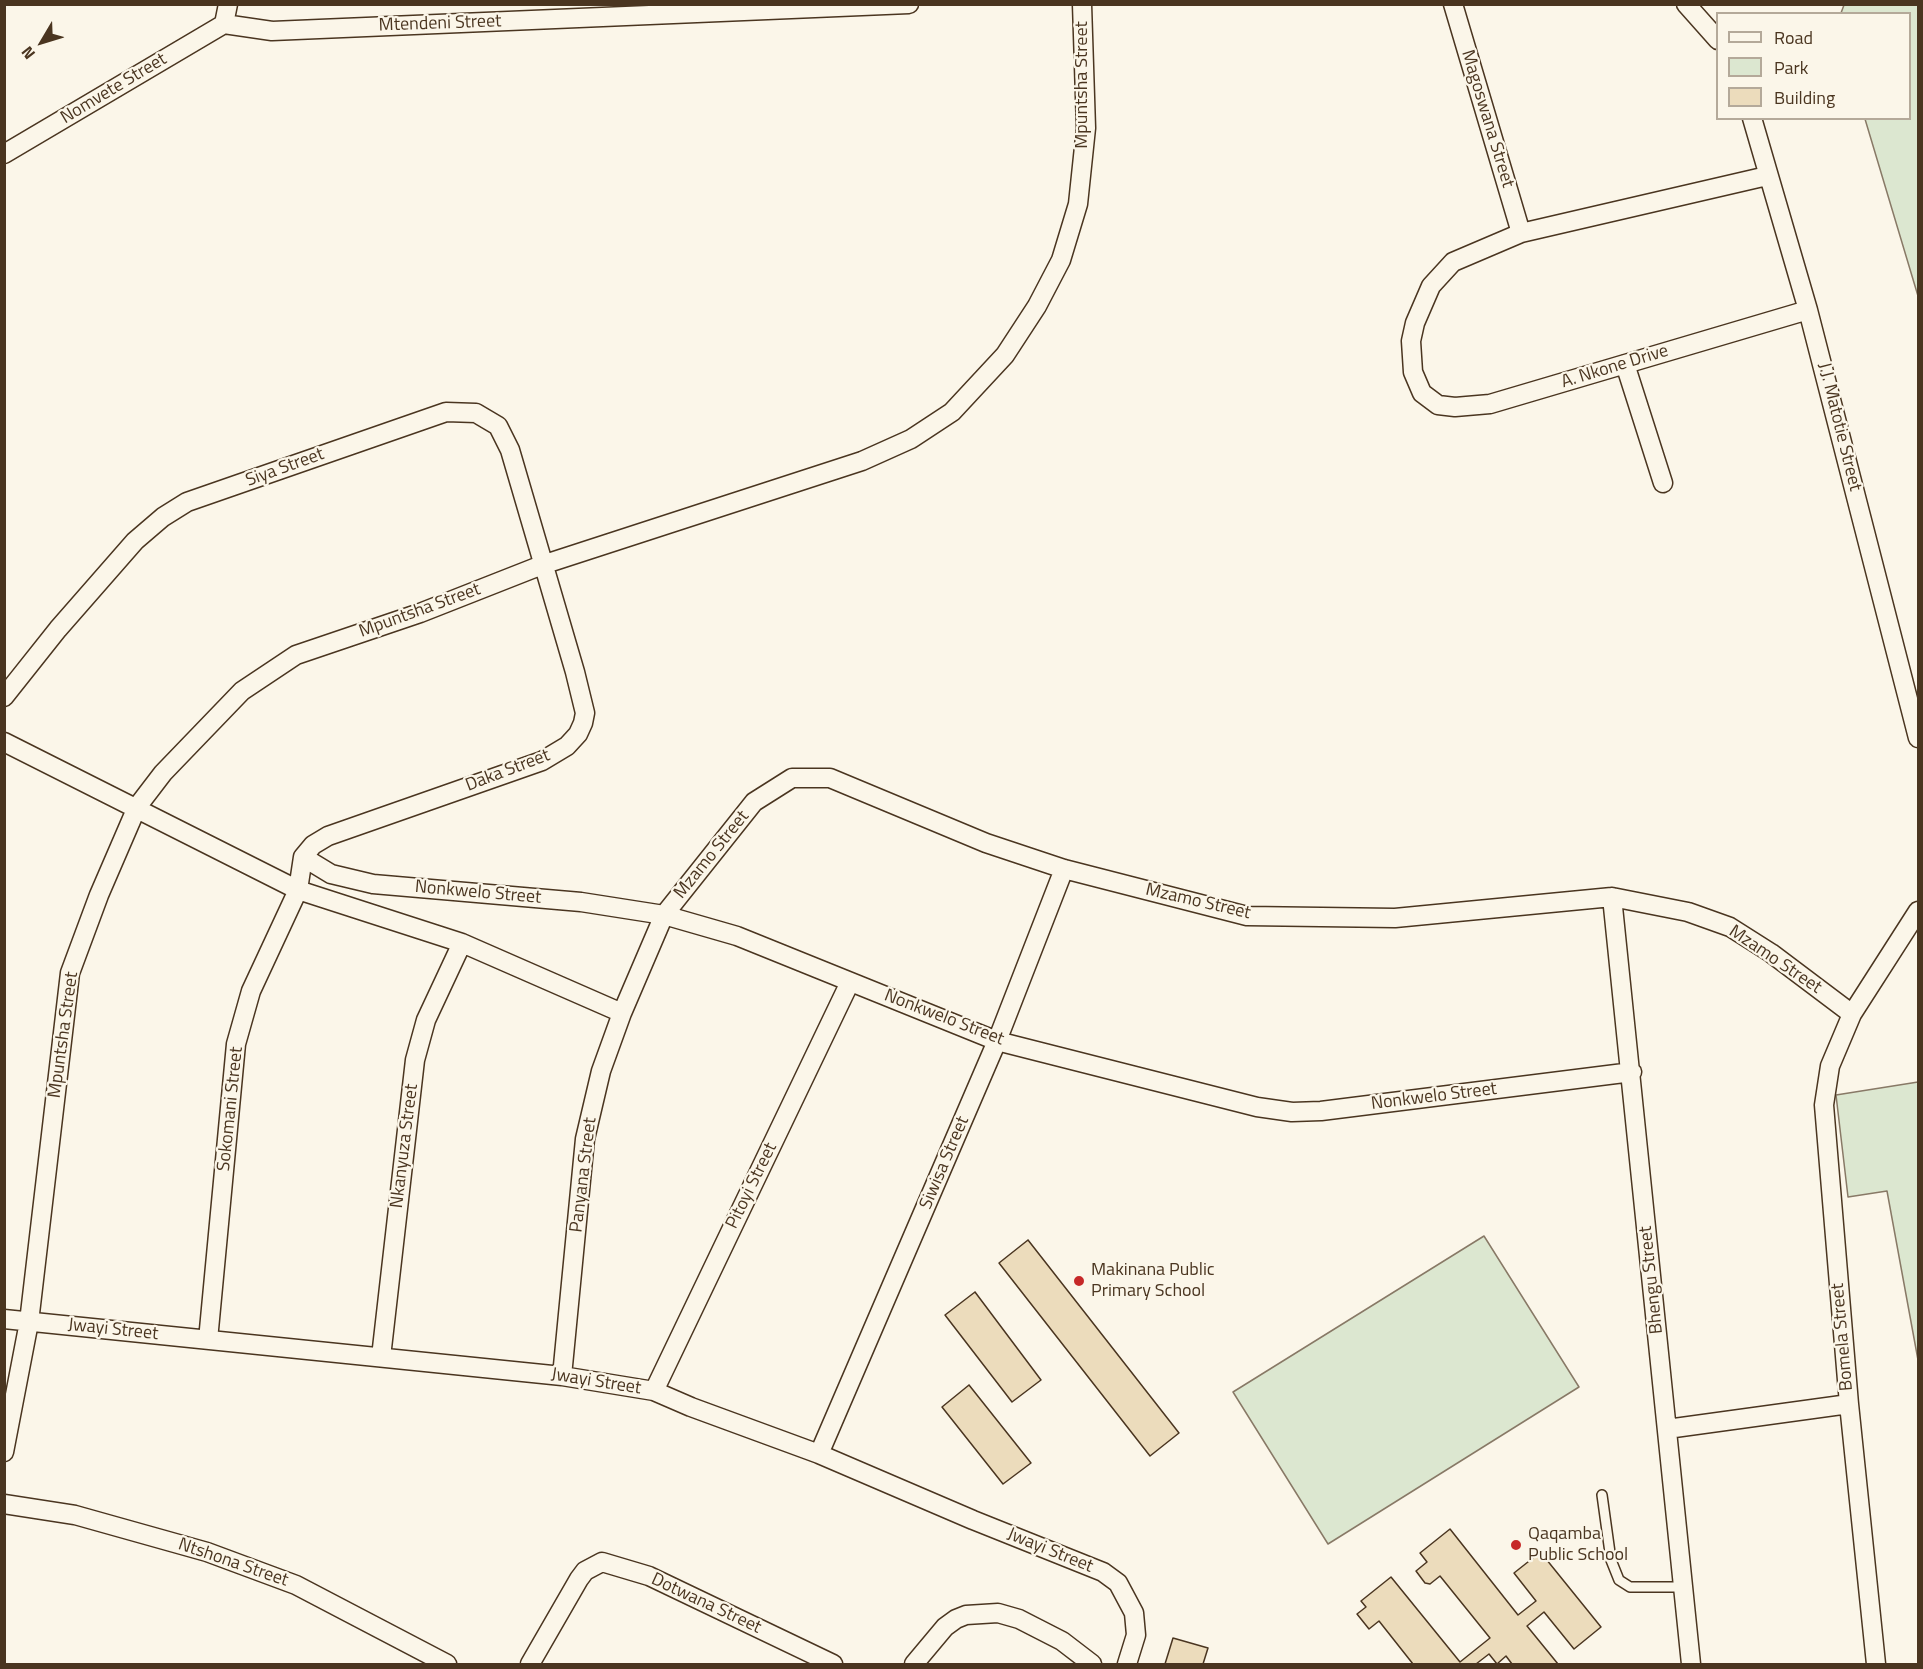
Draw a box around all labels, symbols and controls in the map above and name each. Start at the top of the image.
street label: Mtendeni Street [378,11,502,37]
north arrow [12,12,72,72]
legend [1716,12,1911,120]
street label: Mpuntsha Street [1072,21,1094,149]
text: Road [1774,24,1813,51]
text: N [15,41,41,65]
street label: Magoswana Street [1456,48,1518,190]
street label: Nomvete Street [57,49,171,129]
text: Park [1774,54,1808,81]
text: Building [1774,84,1835,111]
street label: A. Nkone Drive [1559,340,1671,394]
street label: J.J. Matotie Street [1813,360,1865,494]
street label: Siya Street [243,444,327,492]
street label: Mpuntsha Street [356,579,484,643]
street label: Daka Street [463,745,553,797]
street label: Mzamo Street [670,807,754,903]
street label: Nonkwelo Street [414,877,542,909]
street label: Mzamo Street [1143,879,1253,925]
street label: Mzamo Street [1725,921,1825,999]
street label: Mpuntsha Street [44,970,84,1100]
street label: Nonkwelo Street [881,985,1007,1051]
street label: Sokomani Street [214,1046,248,1172]
street label: Nonkwelo Street [1370,1079,1498,1115]
street label: Nkanyuza Street [387,1083,423,1209]
street label: Siwisa Street [916,1113,974,1213]
street label: Panyana Street [566,1116,602,1234]
street label: Pitoyi Street [722,1139,782,1233]
street label: Bhengu Street [1636,1225,1668,1335]
place label: Makinana Public Primary School [1091,1260,1215,1302]
marker: Makinana Public Primary School [1072,1274,1086,1288]
street label: Bomela Street [1828,1282,1858,1392]
street label: Jwayi Street [67,1315,159,1345]
street label: Jwayi Street [549,1364,643,1400]
street label: Jwayi Street [1004,1524,1096,1578]
place label: Qaqamba Public School [1528,1524,1628,1567]
street label: Ntshona Street [175,1534,291,1592]
marker: Qaqamba Public School [1509,1538,1523,1552]
street label: Dotwana Street [647,1569,765,1639]

